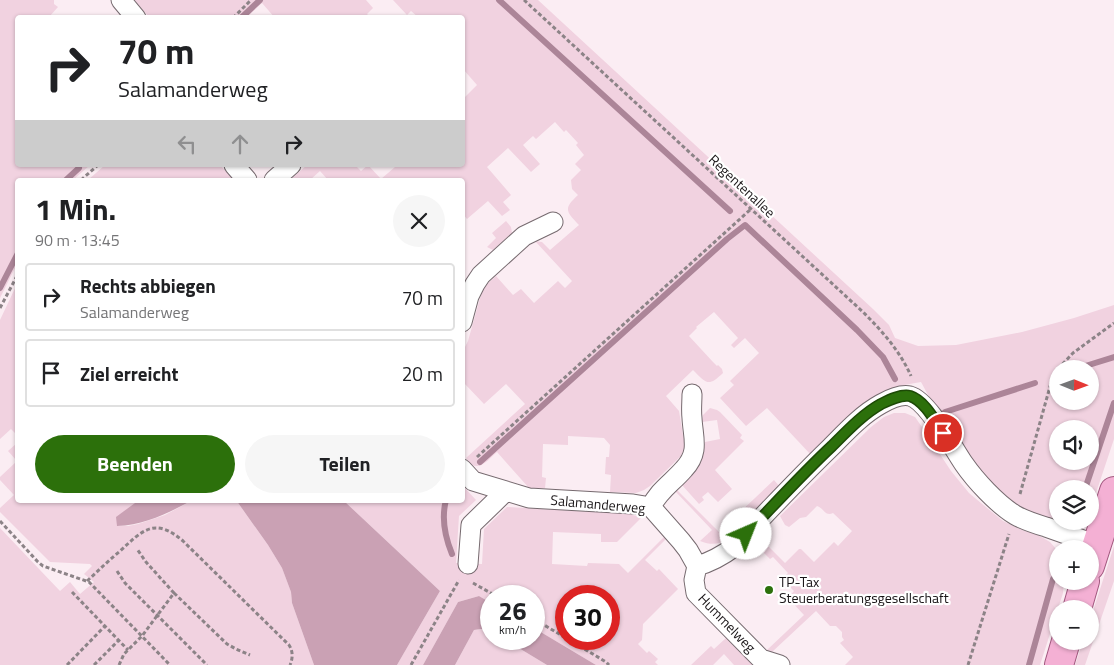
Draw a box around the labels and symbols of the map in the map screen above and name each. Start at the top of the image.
street label: Regentenallee [704,149,780,222]
north arrow [1049,360,1099,410]
pin [922,412,964,454]
street label: Salamanderweg [550,489,646,518]
position arrow [719,507,771,559]
place label: TP-Tax Steuerberatungsgesellschaft [779,571,949,608]
marker: TP-Tax Steuerberatungsgesellschaft [763,584,775,596]
speed limit sign: 30 [555,585,620,650]
street label: Hummelweg [694,588,761,657]

